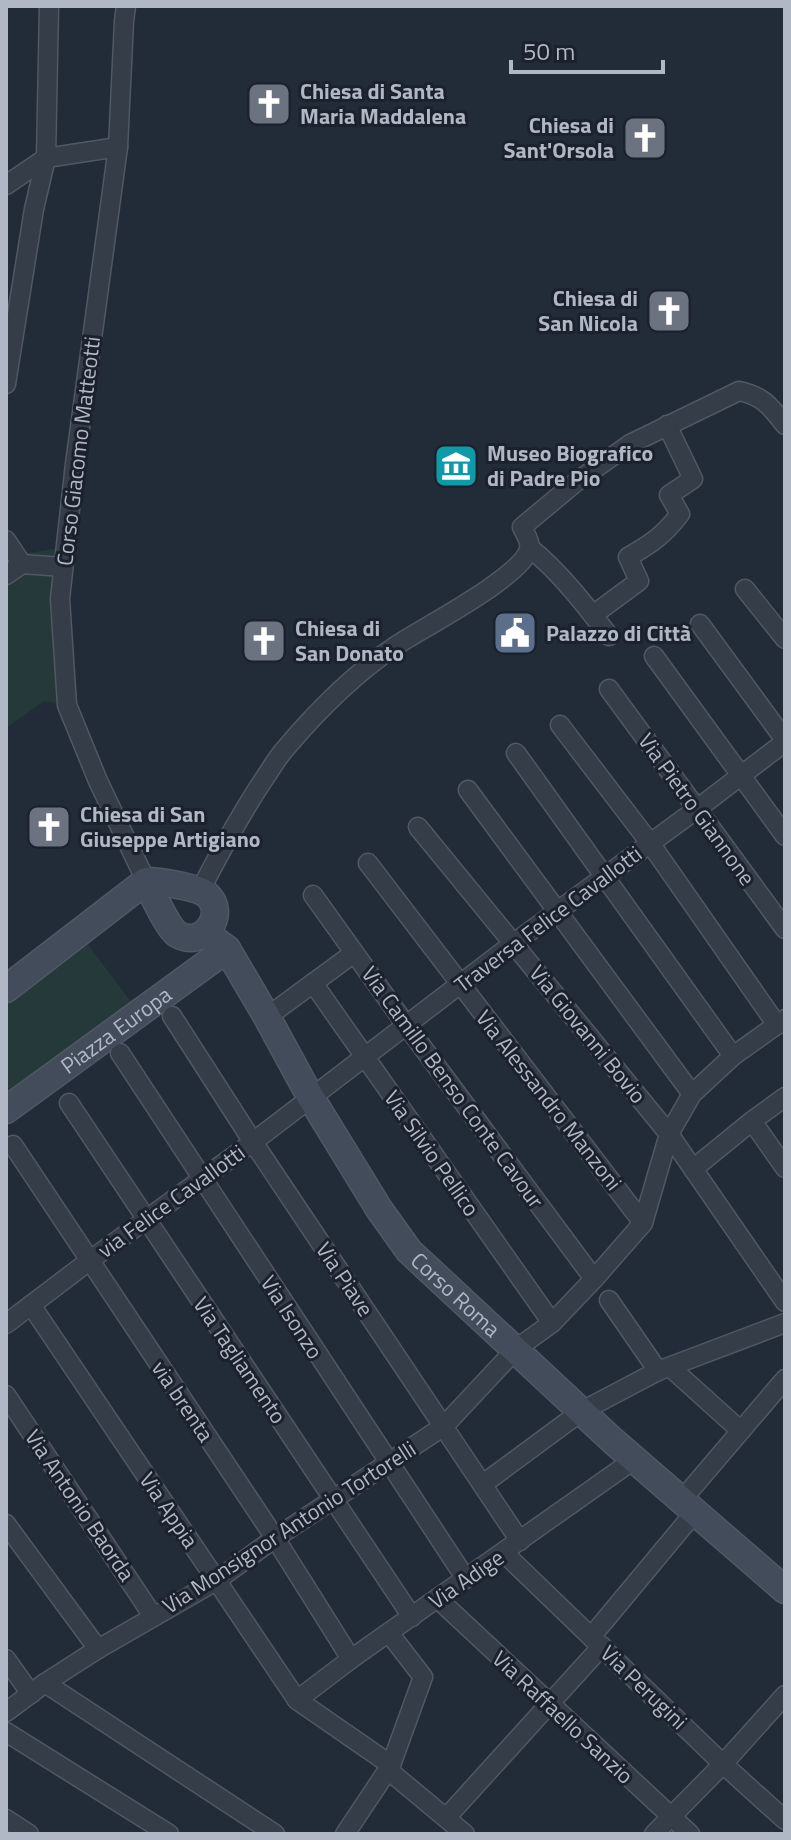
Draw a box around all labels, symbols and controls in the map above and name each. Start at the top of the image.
scale bar [511,24,663,74]
text: 50 m [523,33,575,69]
place label: Chiesa di Santa Maria Maddalena [300,74,466,133]
church icon: Chiesa di Santa Maria Maddalena [245,80,293,128]
place label: Chiesa di Sant'Orsola [504,108,614,167]
church icon: Chiesa di Sant'Orsola [621,114,669,162]
place label: Chiesa di San Nicola [538,281,638,340]
church icon: Chiesa di San Nicola [645,287,693,335]
street label: Corso Giacomo Matteotti [47,334,109,568]
place label: Museo Biografico di Padre Pio [487,436,653,495]
museum icon: Museo Biografico di Padre Pio [432,442,480,490]
public building icon: Palazzo di Città [491,609,539,657]
place label: Chiesa di San Donato [295,611,404,670]
place label: Palazzo di Città [546,616,691,650]
church icon: Chiesa di San Donato [240,617,288,665]
street label: Via Pietro Giannone [630,726,764,892]
place label: Chiesa di San Giuseppe Artigiano [80,797,261,856]
church icon: Chiesa di San Giuseppe Artigiano [25,803,73,851]
street label: Traversa Felice Cavallotti [447,837,649,1001]
street label: Via Giovanni Bovio [521,957,655,1111]
street label: Via Camillo Benso Conte Cavour [353,959,553,1216]
street label: Piazza Europa [53,978,179,1082]
street label: Via Alessandro Manzoni [468,1002,630,1198]
street label: Via Silvio Pellico [376,1083,488,1223]
street label: via Felice Cavallotti [90,1136,252,1266]
street label: Via Piave [307,1235,383,1323]
street label: Corso Roma [403,1244,508,1345]
street label: Via Isonzo [252,1268,332,1366]
street label: Via Tagliamento [185,1290,295,1430]
street label: via brenta [143,1353,223,1449]
street label: Via Antonio Baorda [16,1422,144,1588]
street label: Via Monsignor Antonio Tortorelli [155,1432,423,1622]
street label: Via Appia [131,1465,207,1555]
street label: Via Adige [421,1541,511,1617]
street label: Via Perugini [593,1637,695,1737]
street label: Via Raffaello Sanzio [485,1642,641,1792]

